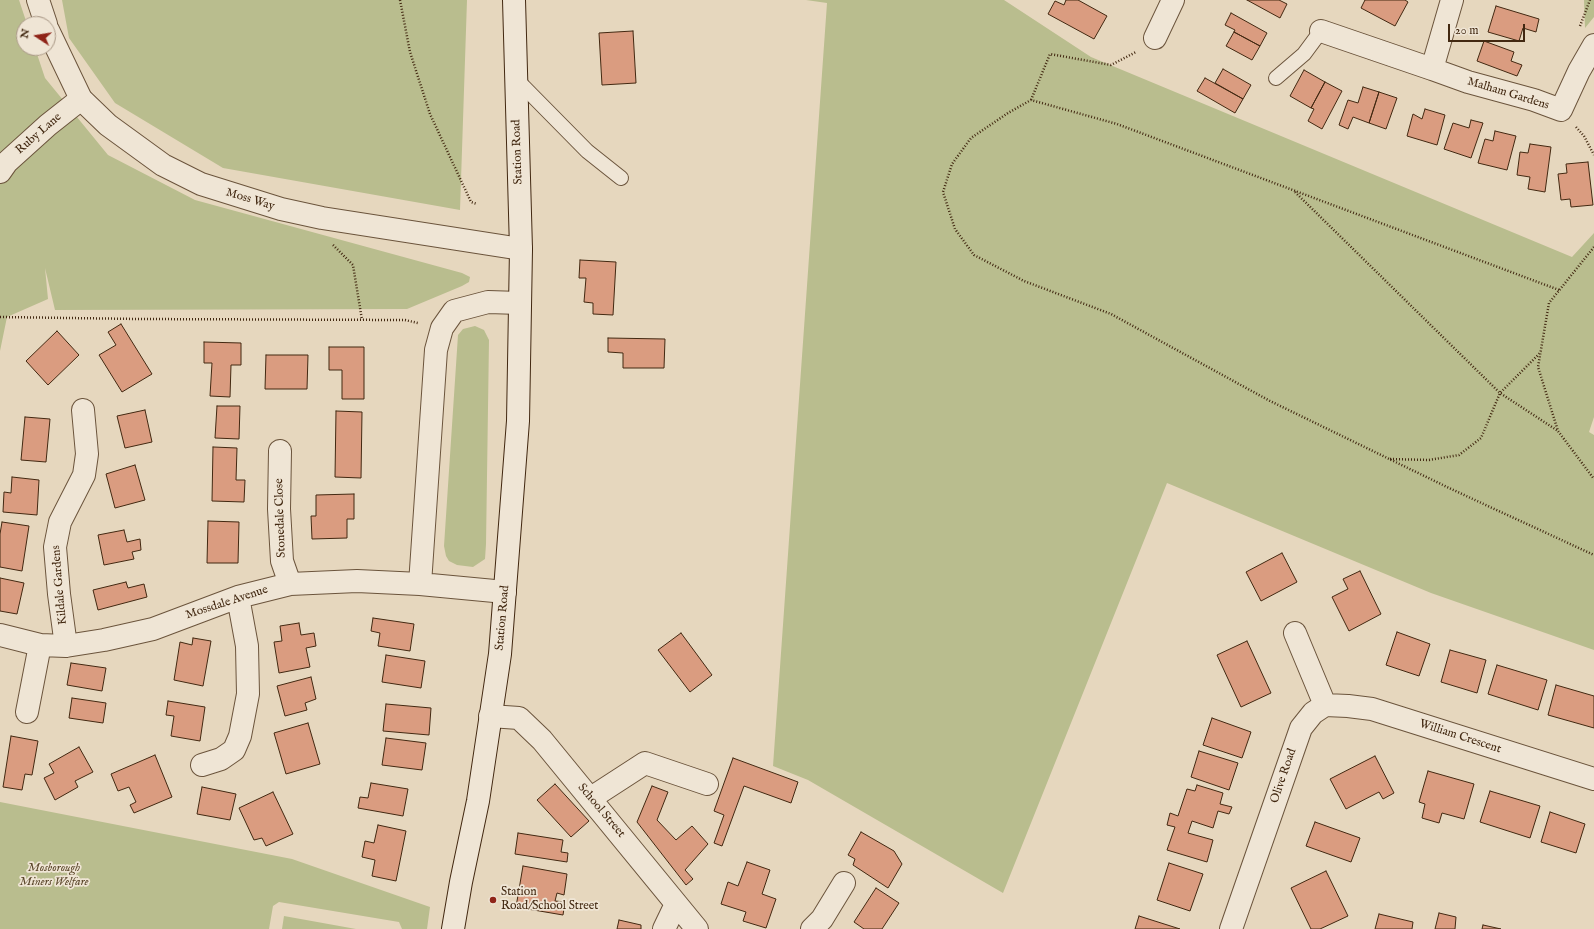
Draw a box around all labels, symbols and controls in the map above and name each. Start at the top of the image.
north arrow [16,16,56,56]
scale bar [1450,16,1527,42]
text: 20 m [1455,23,1478,38]
text: N [17,28,33,40]
street label: Malham Gardens [1465,75,1551,113]
street label: Ruby Lane [13,110,65,158]
street label: Station Road [510,119,526,185]
street label: Moss Way [224,186,276,214]
street label: Stonedale Close [272,478,290,558]
street label: Kildale Gardens [49,545,71,625]
street label: Mossdale Avenue [184,583,270,623]
street label: Station Road [493,585,513,651]
street label: William Crescent [1417,717,1503,757]
street label: Olive Road [1268,747,1300,805]
street label: School Street [574,781,628,841]
park label: Mosborough Miners Welfare [19,862,89,890]
place label: Station Road/School Street [501,886,598,914]
marker: Station Road/School Street [488,895,498,905]

